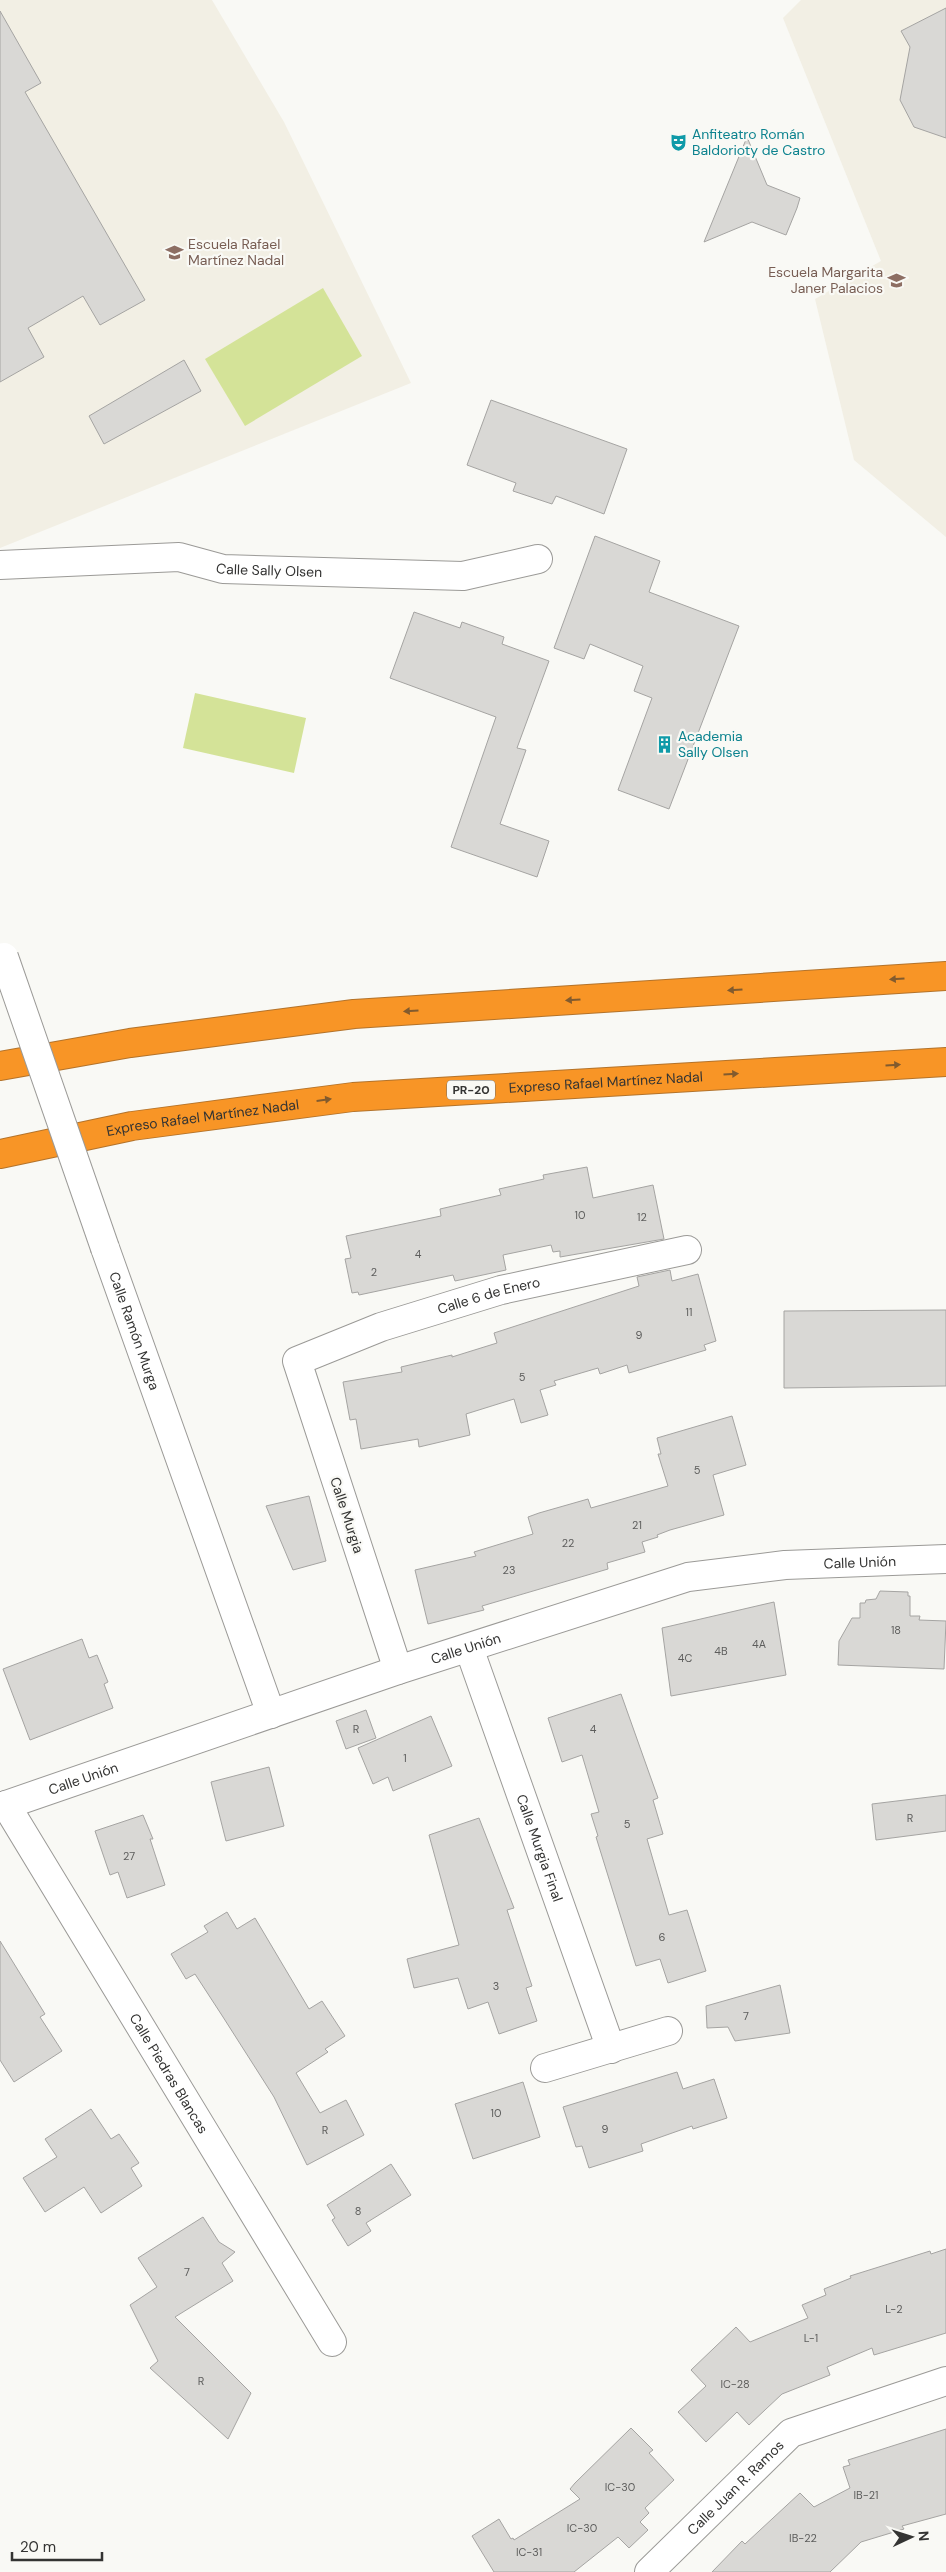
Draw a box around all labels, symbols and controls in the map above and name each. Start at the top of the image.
place label: Anfiteatro Román Baldorioty de Castro [692,125,825,159]
theatre icon: Anfiteatro Román Baldorioty de Castro [668,132,688,152]
place label: Escuela Rafael Martínez Nadal [188,235,284,269]
school or university icon: Escuela Rafael Martínez Nadal [164,242,184,262]
place label: Escuela Margarita Janer Palacios [768,263,883,297]
school or university icon: Escuela Margarita Janer Palacios [887,270,907,290]
street label: Calle Sally Olsen [214,559,323,581]
place label: Academia Sally Olsen [678,727,748,761]
building icon: Academia Sally Olsen [654,734,674,754]
one-way arrow [889,976,905,984]
one-way arrow [727,986,743,994]
one-way arrow [565,997,581,1005]
one-way arrow [403,1007,419,1015]
one-way arrow [885,1060,901,1068]
street label: Expreso Rafael Martínez Nadal [508,1067,703,1097]
one-way arrow [723,1070,739,1078]
road number: PR-20 [447,1080,495,1100]
street label: Expreso Rafael Martínez Nadal [105,1095,300,1140]
one-way arrow [317,1096,333,1104]
house number: 10 [575,1208,585,1222]
house number: 12 [637,1210,647,1224]
house number: 4 [415,1247,422,1261]
house number: 2 [371,1265,377,1279]
street label: Calle Ramón Murga [105,1269,164,1392]
street label: Calle 6 de Enero [435,1273,542,1318]
house number: 11 [686,1305,692,1319]
house number: 9 [636,1328,643,1342]
house number: 5 [519,1370,526,1384]
house number: 5 [694,1463,701,1477]
street label: Calle Murgia [326,1475,368,1555]
house number: 21 [632,1518,642,1532]
house number: 22 [562,1536,574,1550]
street label: Calle Unión [823,1552,896,1573]
house number: 23 [503,1563,515,1577]
house number: 18 [891,1623,901,1637]
street label: Calle Unión [428,1629,503,1668]
house number: 4A [752,1637,766,1651]
house number: 4B [714,1644,728,1658]
house number: 4C [678,1651,692,1665]
house number: R [353,1722,359,1736]
house number: 4 [590,1722,597,1736]
house number: 1 [403,1751,407,1765]
street label: Calle Unión [46,1758,120,1799]
street label: Calle Murgia Final [512,1792,567,1904]
house number: R [907,1811,913,1825]
house number: 5 [624,1817,631,1831]
house number: 27 [123,1849,135,1863]
house number: 6 [659,1930,666,1944]
house number: 3 [493,1979,499,1993]
house number: 7 [743,2009,749,2023]
street label: Calle Piedras Blancas [126,2010,212,2137]
house number: 10 [491,2106,501,2120]
house number: 9 [602,2122,609,2136]
house number: R [322,2123,328,2137]
house number: 8 [355,2204,361,2218]
house number: 7 [184,2265,190,2279]
house number: L-2 [885,2302,903,2316]
house number: L-1 [804,2331,818,2345]
house number: R [198,2374,204,2388]
house number: IC-28 [720,2377,750,2391]
street label: Calle Juan R. Ramos [683,2436,788,2539]
house number: IC-30 [605,2480,635,2494]
house number: IB-21 [854,2488,878,2502]
north arrow [886,2512,936,2562]
house number: IC-30 [567,2521,597,2535]
scale bar [12,2530,102,2562]
text: N [915,2530,933,2542]
house number: IB-22 [789,2531,817,2545]
text: 20 m [20,2537,56,2557]
house number: IC-31 [516,2545,542,2559]

